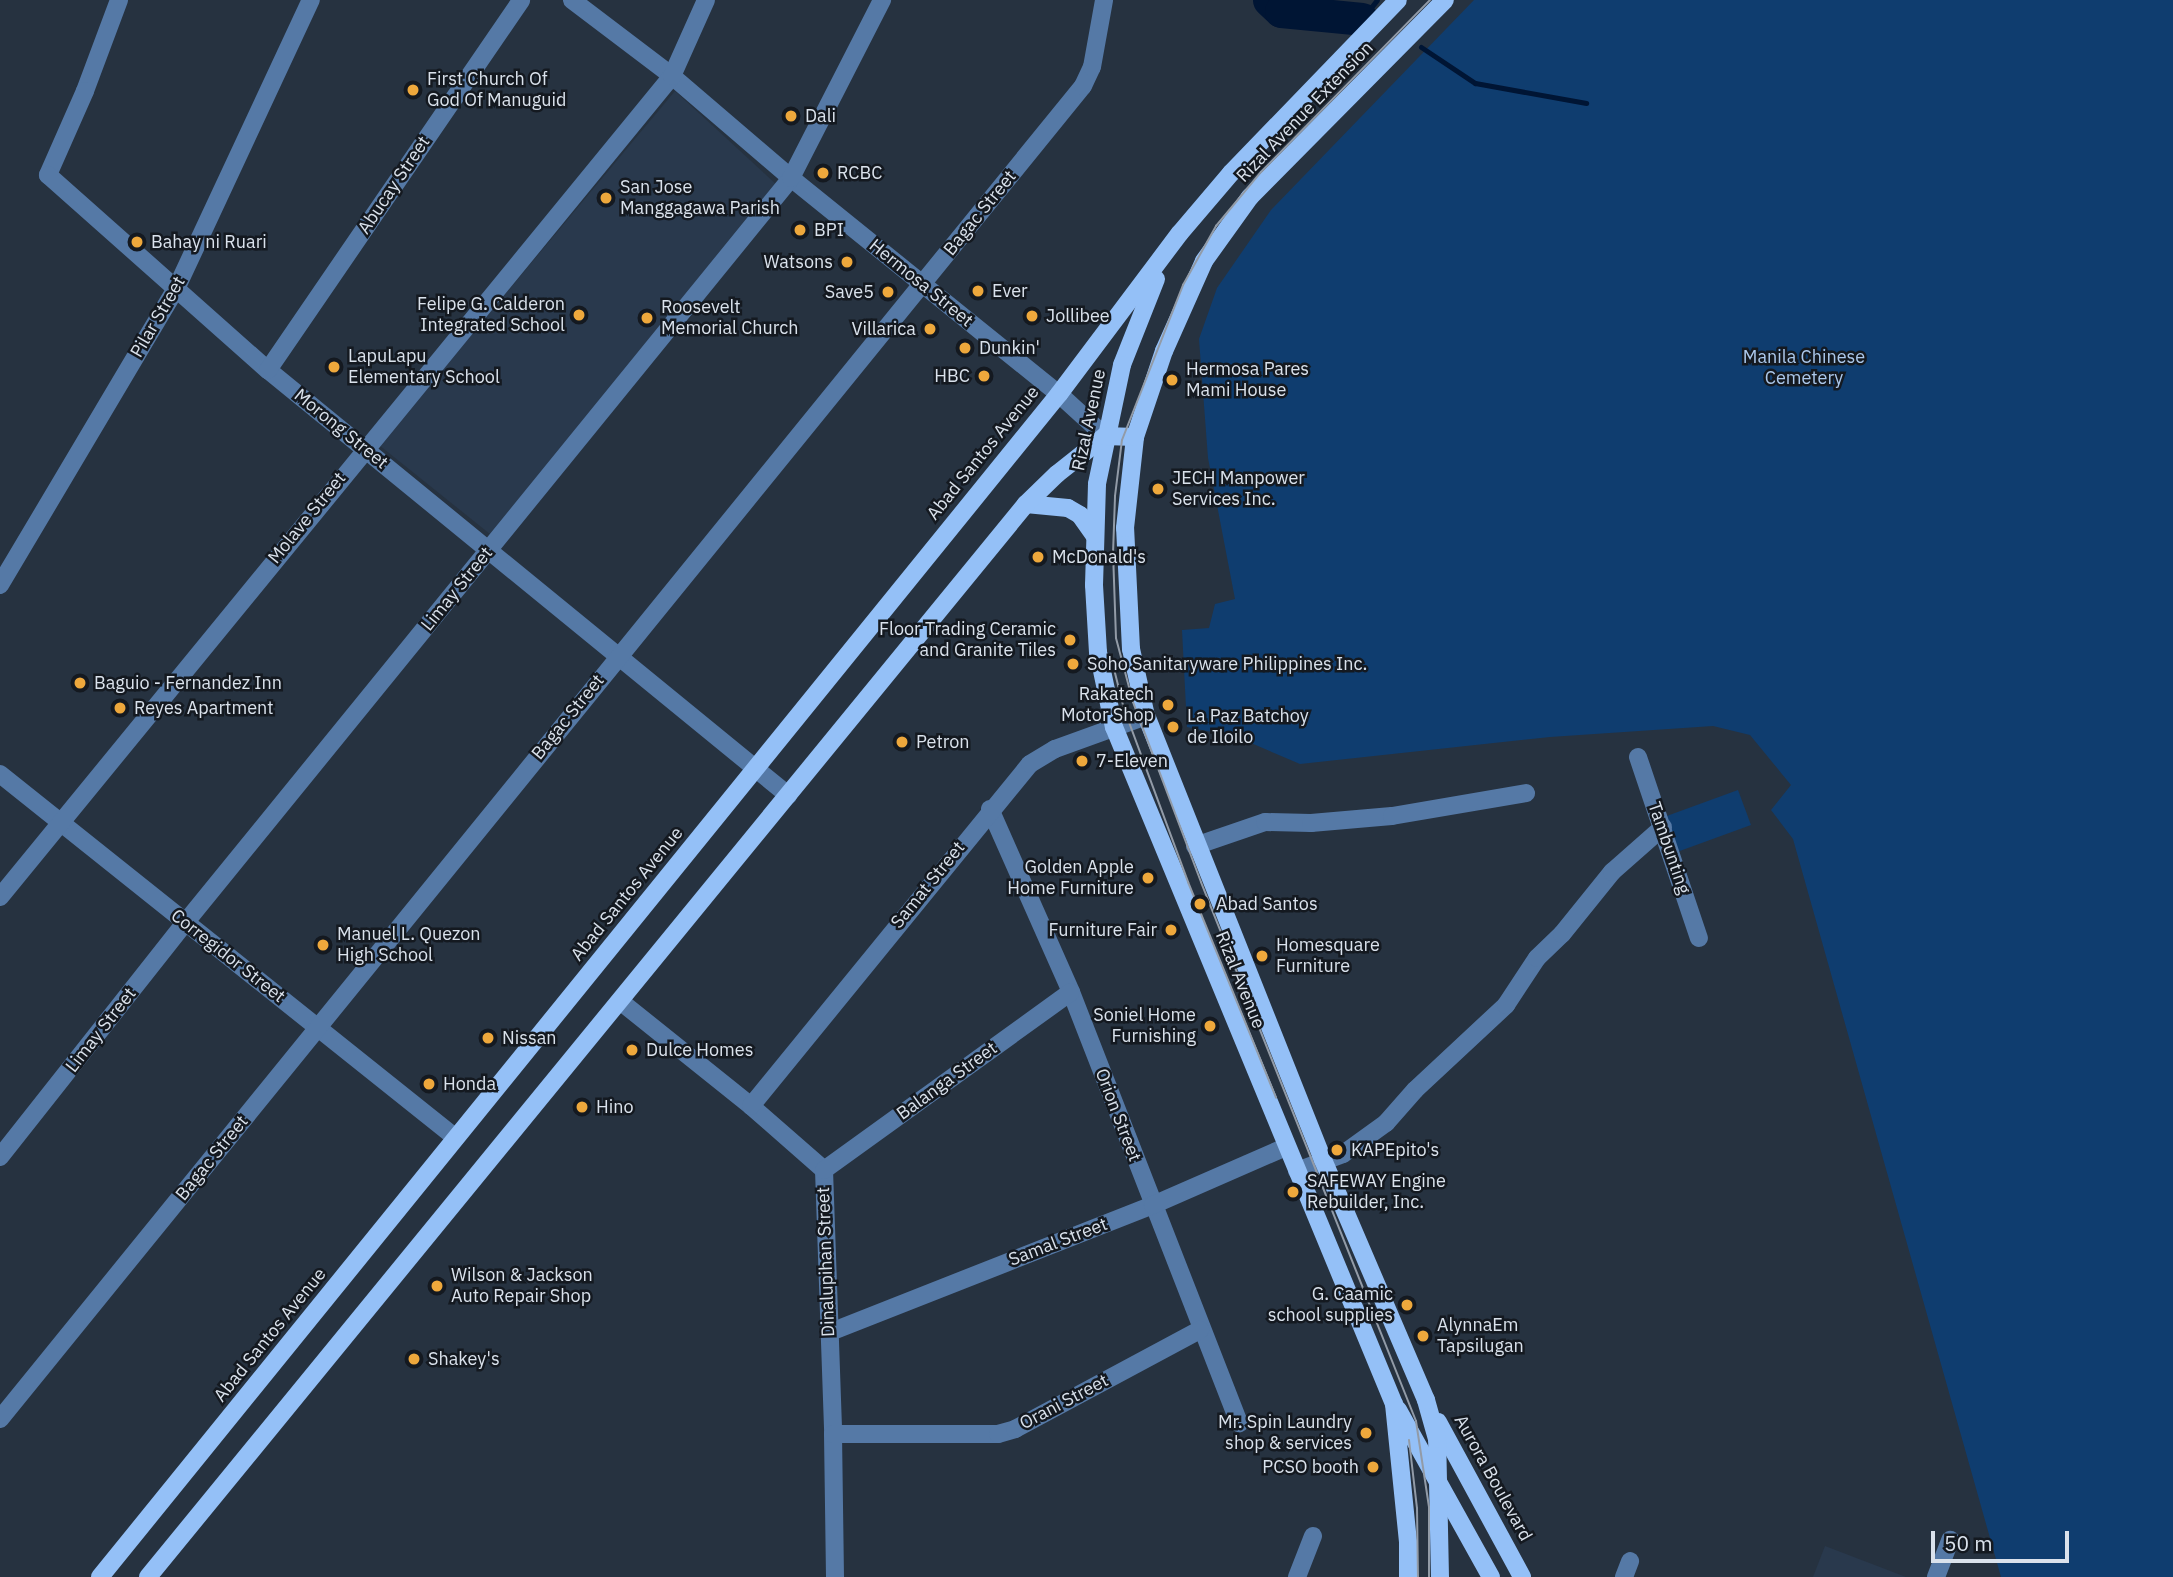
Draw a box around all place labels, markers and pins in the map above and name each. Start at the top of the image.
place label: First Church Of God Of Manuguid [427,69,566,112]
marker: First Church Of God Of Manuguid [405,82,421,98]
place label: Dali [805,105,836,127]
marker: Dali [783,108,799,124]
place label: RCBC [837,162,882,184]
marker: RCBC [815,165,831,181]
place label: San Jose Manggagawa Parish [620,177,780,220]
marker: San Jose Manggagawa Parish [598,190,614,206]
place label: BPI [814,219,844,241]
marker: BPI [792,222,808,238]
place label: Bahay ni Ruari [151,231,267,253]
marker: Bahay ni Ruari [129,234,145,250]
place label: Watsons [763,251,833,273]
marker: Watsons [839,254,855,270]
place label: Ever [992,280,1028,302]
place label: Save5 [825,281,874,303]
marker: Ever [970,283,986,299]
marker: Save5 [880,284,896,300]
place label: Felipe G. Calderon Integrated School [417,294,565,336]
place label: Roosevelt Memorial Church [661,297,799,340]
place label: Jollibee [1046,305,1110,327]
marker: Felipe G. Calderon Integrated School [571,307,587,323]
marker: Jollibee [1024,308,1040,324]
marker: Roosevelt Memorial Church [639,310,655,326]
place label: Villarica [851,318,916,340]
marker: Villarica [922,321,938,337]
place label: Dunkin' [979,337,1040,359]
marker: Dunkin' [957,340,973,356]
place label: LapuLapu Elementary School [348,346,500,388]
marker: LapuLapu Elementary School [326,359,342,375]
place label: Hermosa Pares Mami House [1186,359,1309,402]
place label: HBC [934,365,970,387]
marker: HBC [976,368,992,384]
marker: Hermosa Pares Mami House [1164,372,1180,388]
place label: JECH Manpower Services Inc. [1172,468,1305,510]
marker: JECH Manpower Services Inc. [1150,481,1166,497]
place label: McDonald's [1052,546,1146,568]
marker: McDonald's [1030,549,1046,565]
place label: Floor Trading Ceramic and Granite Tiles [879,619,1056,662]
marker: Floor Trading Ceramic and Granite Tiles [1062,632,1078,648]
place label: Soho Sanitaryware Philippines Inc. [1087,653,1367,675]
marker: Soho Sanitaryware Philippines Inc. [1065,656,1081,672]
place label: Baguio - Fernandez Inn [94,672,282,694]
marker: Baguio - Fernandez Inn [72,675,88,691]
place label: Rakatech Motor Shop [1061,684,1154,726]
place label: Reyes Apartment [134,697,274,719]
marker: Rakatech Motor Shop [1160,697,1176,713]
marker: Reyes Apartment [112,700,128,716]
place label: La Paz Batchoy de Iloilo [1187,706,1309,748]
marker: La Paz Batchoy de Iloilo [1165,719,1181,735]
place label: Petron [916,731,970,753]
marker: Petron [894,734,910,750]
place label: 7-Eleven [1096,750,1168,772]
marker: 7-Eleven [1074,753,1090,769]
place label: Golden Apple Home Furniture [1007,857,1134,900]
marker: Golden Apple Home Furniture [1140,870,1156,886]
place label: Abad Santos [1216,893,1318,915]
marker: Abad Santos [1190,894,1210,914]
place label: Furniture Fair [1049,919,1157,941]
marker: Furniture Fair [1163,922,1179,938]
place label: Manuel L. Quezon High School [337,924,481,967]
place label: Homesquare Furniture [1276,935,1380,978]
marker: Manuel L. Quezon High School [315,937,331,953]
marker: Homesquare Furniture [1254,948,1270,964]
place label: Soniel Home Furnishing [1093,1005,1196,1048]
marker: Soniel Home Furnishing [1202,1018,1218,1034]
place label: Nissan [502,1027,556,1049]
marker: Nissan [480,1030,496,1046]
place label: Dulce Homes [646,1039,753,1061]
marker: Dulce Homes [624,1042,640,1058]
place label: Honda [443,1073,496,1095]
marker: Honda [421,1076,437,1092]
place label: Hino [596,1096,634,1118]
marker: Hino [574,1099,590,1115]
place label: KAPEpito's [1351,1139,1439,1161]
marker: KAPEpito's [1329,1142,1345,1158]
place label: SAFEWAY Engine Rebuilder, Inc. [1307,1171,1446,1214]
marker: SAFEWAY Engine Rebuilder, Inc. [1285,1184,1301,1200]
place label: Wilson & Jackson Auto Repair Shop [451,1265,593,1308]
marker: Wilson & Jackson Auto Repair Shop [429,1278,445,1294]
place label: G. Caamic school supplies [1268,1284,1393,1326]
marker: G. Caamic school supplies [1399,1297,1415,1313]
place label: AlynnaEm Tapsilugan [1437,1315,1524,1358]
marker: AlynnaEm Tapsilugan [1415,1328,1431,1344]
place label: Shakey's [428,1348,500,1370]
marker: Shakey's [406,1351,422,1367]
place label: Mr. Spin Laundry shop & services [1218,1412,1352,1454]
marker: Mr. Spin Laundry shop & services [1358,1425,1374,1441]
place label: PCSO booth [1262,1456,1359,1478]
marker: PCSO booth [1365,1459,1381,1475]

